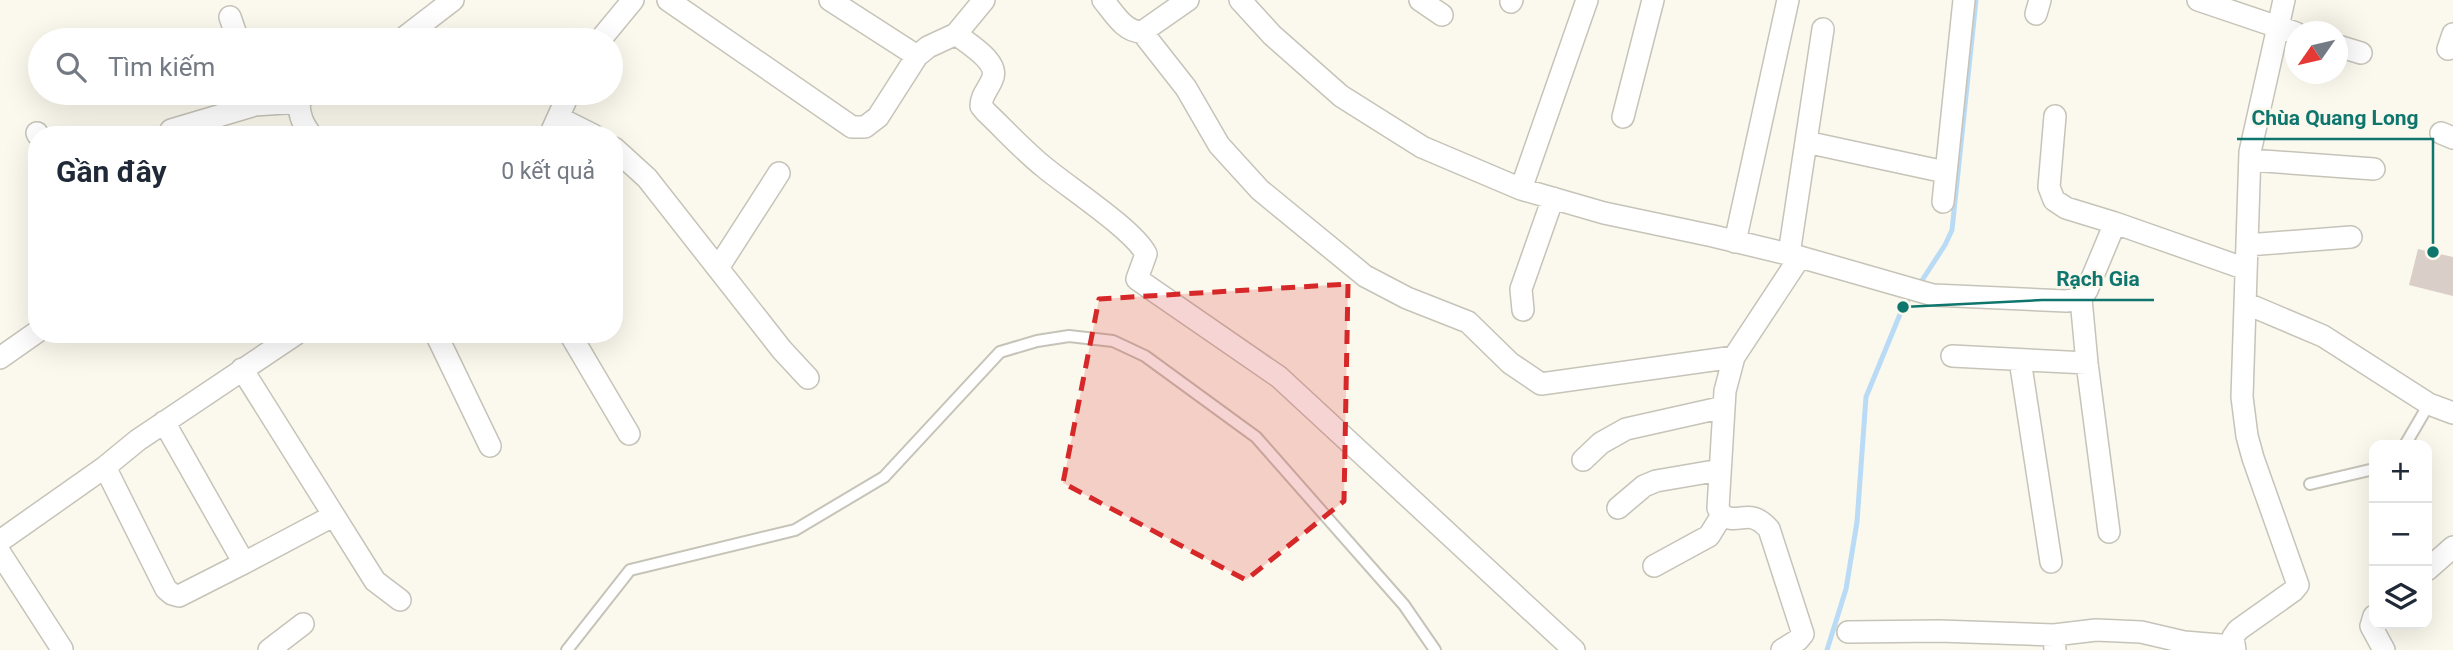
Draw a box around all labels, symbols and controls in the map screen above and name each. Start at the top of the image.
north arrow [2285,21,2348,84]
search box [28,28,623,105]
icon: search [52,48,90,86]
text: Tìm kiếm [108,52,215,82]
callout: Chùa Quang Long [2237,97,2433,139]
text: Chùa Quang Long [2251,106,2419,130]
text: Gần đây [56,154,167,189]
text: 0 kết quả [501,158,595,185]
callout: Rạch Gia [2042,258,2154,300]
text: Rạch Gia [2056,267,2140,291]
map controls [2369,440,2432,629]
button: + [2369,440,2432,503]
button: − [2369,503,2432,566]
button: layers [2369,566,2432,629]

